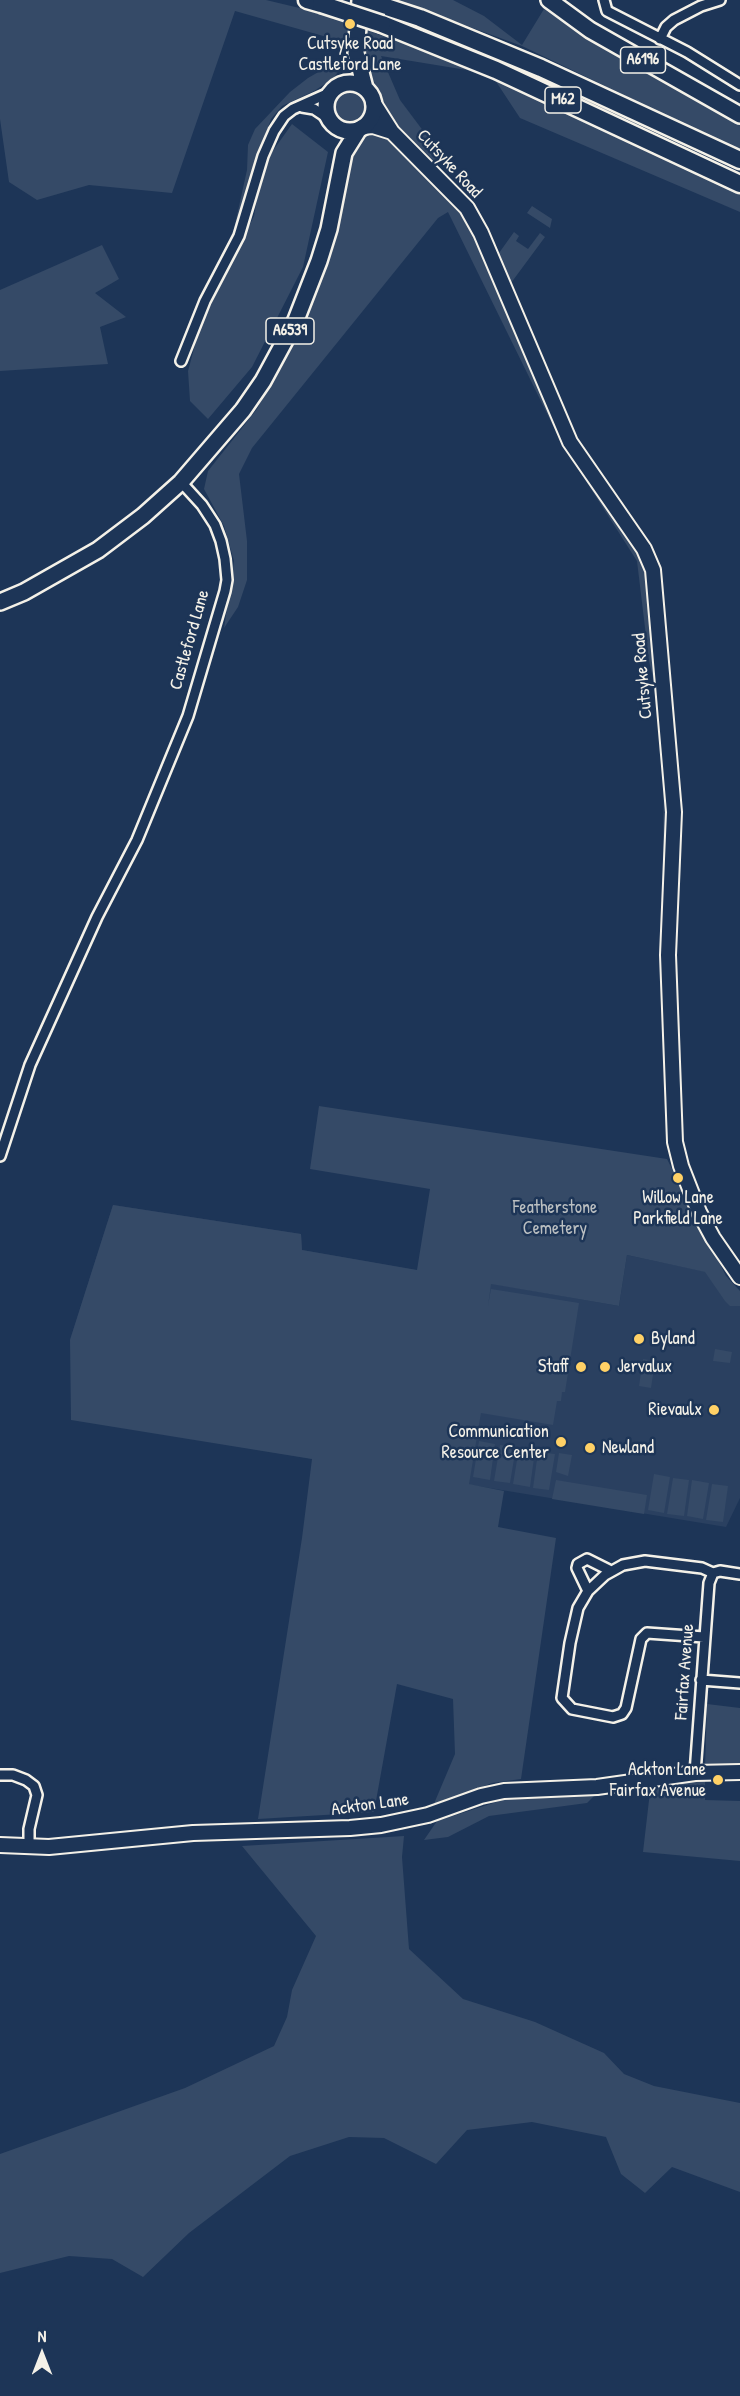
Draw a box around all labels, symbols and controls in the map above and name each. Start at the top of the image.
marker: Cutsyke Road Castleford Lane [343,17,357,31]
place label: Cutsyke Road Castleford Lane [299,33,401,76]
road number: A6196 [620,47,666,73]
road number: M62 [545,87,581,113]
street label: Cutsyke Road [412,125,486,203]
road number: A6539 [266,318,314,344]
street label: Castleford Lane [165,588,215,692]
street label: Cutsyke Road [628,632,658,720]
marker: Willow Lane Parkfield Lane [671,1171,685,1185]
place label: Willow Lane Parkfield Lane [633,1187,723,1230]
park label: Featherstone Cemetery [513,1197,597,1240]
place label: Byland [651,1328,695,1350]
marker: Byland [632,1332,646,1346]
place label: Staff [538,1356,569,1378]
place label: Jervalux [617,1356,672,1378]
marker: Staff [574,1360,588,1374]
marker: Jervalux [598,1360,612,1374]
place label: Rievaulx [648,1399,702,1421]
marker: Rievaulx [707,1403,721,1417]
place label: Communication Resource Center [442,1421,549,1464]
marker: Communication Resource Center [554,1435,568,1449]
place label: Newland [602,1437,654,1459]
marker: Newland [583,1441,597,1455]
street label: Fairfax Avenue [671,1623,699,1721]
place label: Ackton Lane Fairfax Avenue [610,1759,706,1802]
marker: Ackton Lane Fairfax Avenue [711,1773,725,1787]
street label: Ackton Lane [330,1789,410,1821]
north arrow [12,2324,72,2384]
text: N [38,2325,46,2347]

